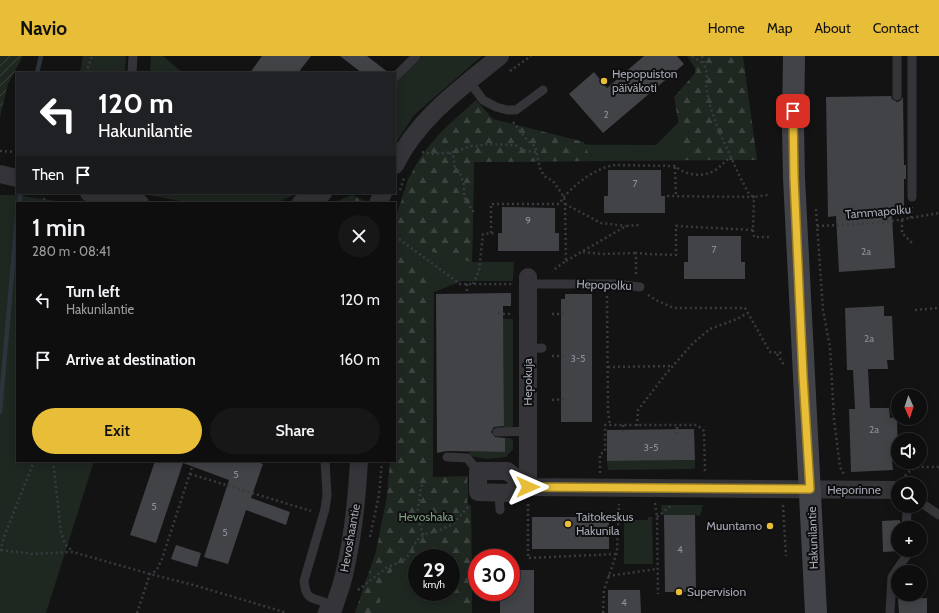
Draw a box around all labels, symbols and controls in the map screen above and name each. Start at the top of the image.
text: Navio [20,17,67,40]
text: Home [708,19,745,37]
text: Map [767,19,792,37]
text: About [814,19,851,37]
text: Contact [873,19,919,37]
place label: Hepopuiston päiväkoti [612,66,678,95]
marker: Hepopuiston päiväkoti [599,76,609,86]
text: 120 m [98,86,174,120]
icon: left [32,88,84,140]
pin [776,94,810,128]
icon: arrive [782,100,804,122]
house number: 2 [603,108,609,121]
text: Hakunilantie [98,120,192,142]
icon: arrive [72,164,94,186]
text: Then [32,166,64,184]
house number: 7 [632,177,638,190]
street label: Tammapolku [844,201,911,222]
text: 1 min [32,213,86,242]
house number: 9 [525,214,531,227]
button: close [338,215,380,257]
text: 280 m · 08:41 [32,243,110,259]
house number: 7 [711,243,717,256]
house number: 2a [861,245,871,258]
street label: Hepopolku [576,276,632,293]
text: Turn left [66,283,120,301]
icon: left [32,289,54,311]
text: 120 m [340,291,380,309]
text: Hakunilantie [66,301,134,317]
house number: 2a [864,332,874,345]
icon: arrive [32,349,54,371]
text: Arrive at destination [66,351,196,369]
text: 160 m [340,351,380,369]
house number: 3-5 [570,352,586,365]
street label: Hepokuja [520,358,535,406]
north arrow [891,389,927,425]
map controls [891,389,927,601]
button: Exit [32,408,202,454]
button: Share [210,408,380,454]
house number: 2a [869,423,879,436]
button: sound [891,433,927,469]
house number: 3-5 [643,441,659,454]
position arrow [507,466,549,508]
house number: 5 [233,468,239,481]
button: search [891,477,927,513]
street label: Heporinne [827,482,881,497]
house number: 5 [151,500,157,513]
street label: Hevoshaantie [336,503,363,573]
street label: Hakunilantie [804,506,821,570]
park label: Hevoshaka [398,509,454,524]
place label: Taitokeskus Hakunila [576,509,633,538]
place label: Muuntamo [706,518,762,533]
marker: Taitokeskus Hakunila [563,519,573,529]
marker: Muuntamo [765,521,775,531]
button: + [891,521,927,557]
house number: 5 [222,526,228,539]
house number: 4 [677,543,683,556]
speed limit sign: 30 [468,549,520,601]
text: 29 [423,558,445,582]
button: − [891,565,927,601]
text: km/h [423,578,445,591]
place label: Supervision [687,584,746,599]
marker: Supervision [674,587,684,597]
house number: 4 [621,596,627,609]

